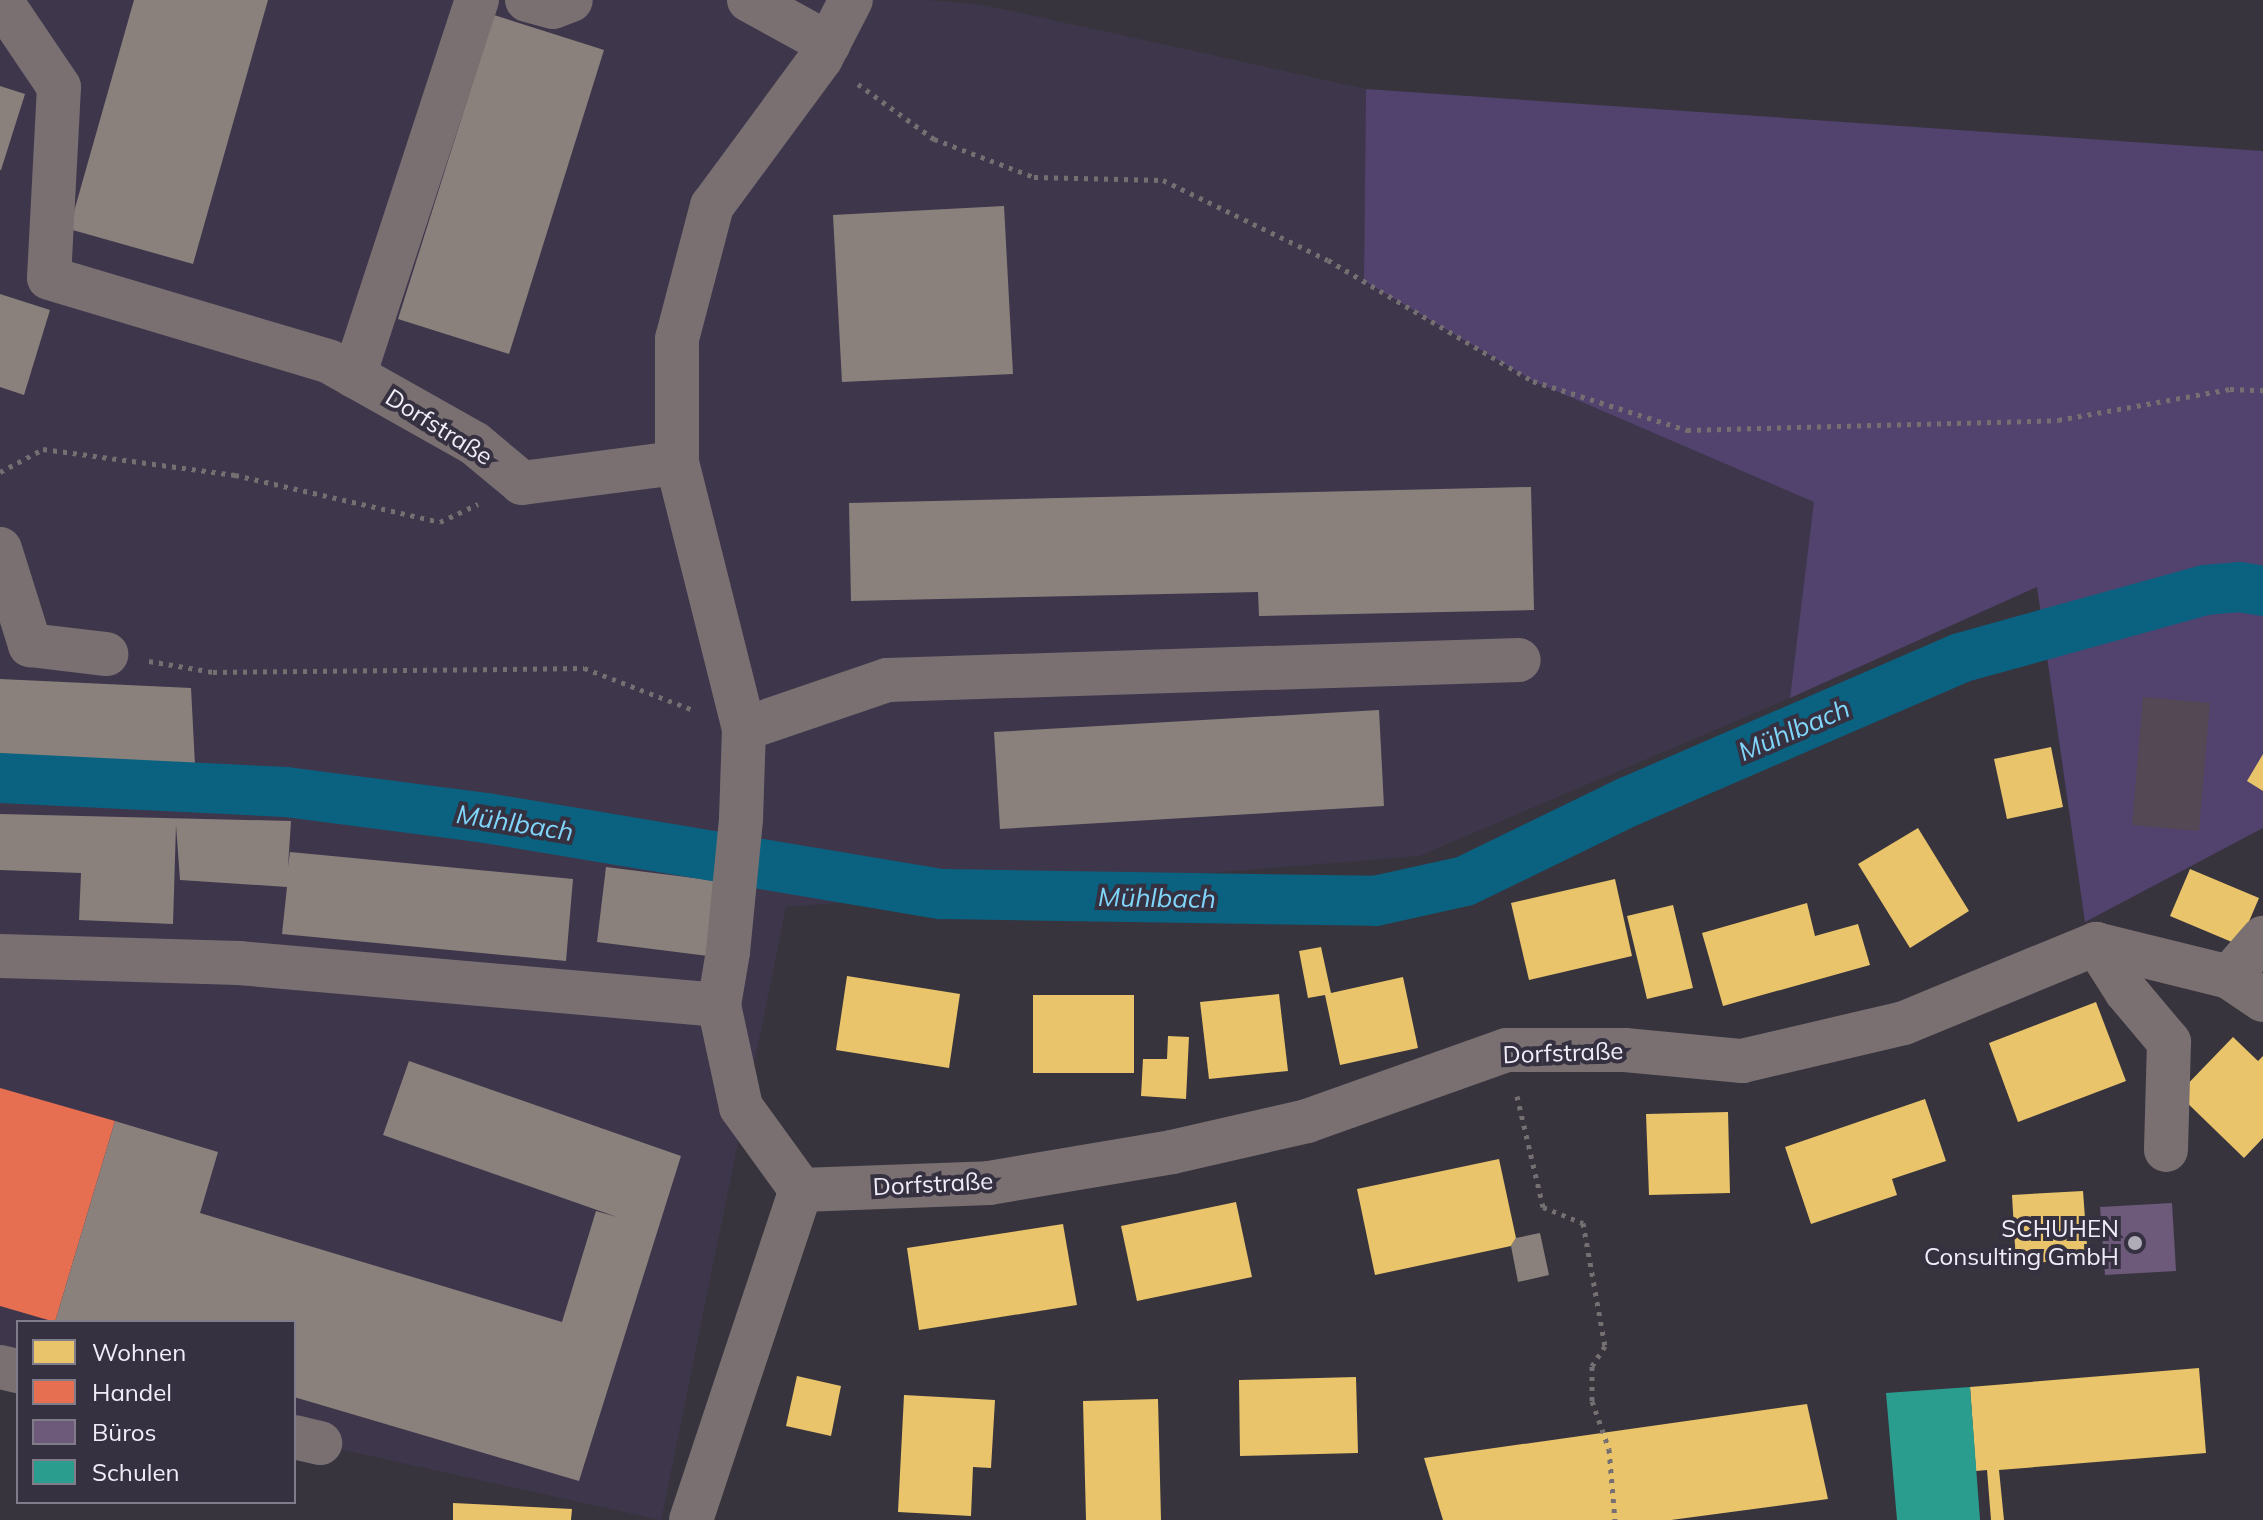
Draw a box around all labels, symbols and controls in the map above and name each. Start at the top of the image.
street label: Dorfstraße [380,383,498,471]
water label: Mühlbach [1734,693,1854,767]
water label: Mühlbach [454,798,576,848]
water label: Mühlbach [1098,881,1216,915]
street label: Dorfstraße [1502,1037,1624,1069]
street label: Dorfstraße [872,1166,994,1202]
place label: SCHUHEN Consulting GmbH [1924,1215,2119,1271]
marker: SCHUHEN Consulting GmbH [2126,1234,2144,1252]
legend [16,1320,296,1504]
text: Wohnen [92,1337,186,1367]
text: Handel [92,1377,172,1407]
text: Büros [92,1417,156,1447]
text: Schulen [92,1457,180,1487]

